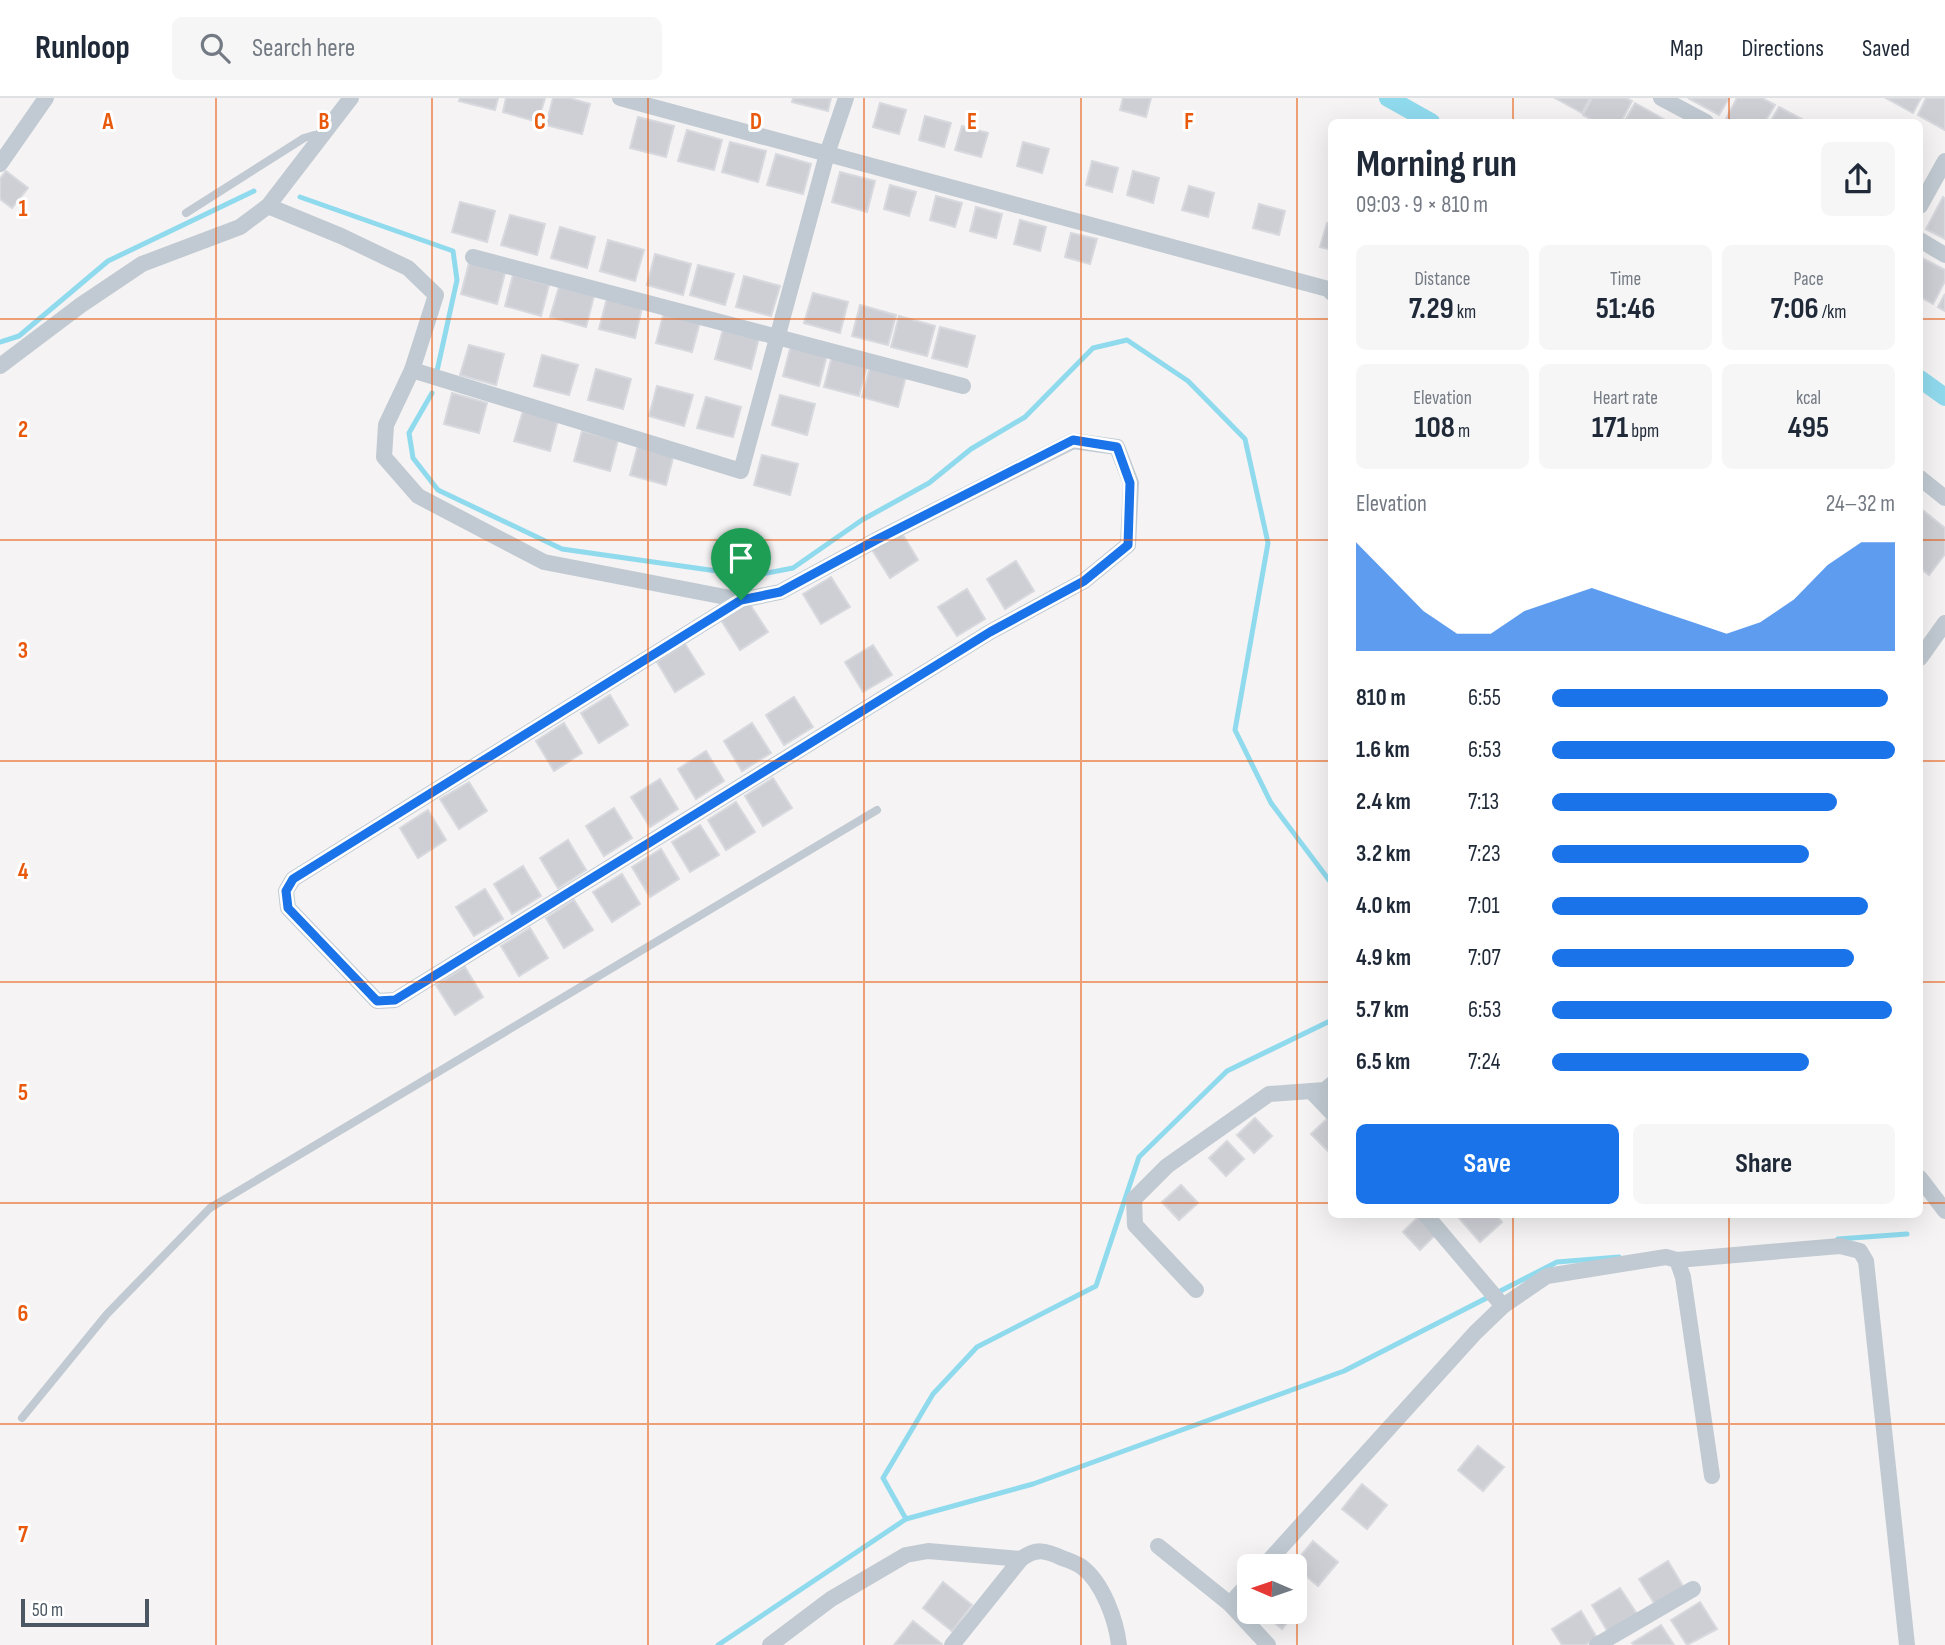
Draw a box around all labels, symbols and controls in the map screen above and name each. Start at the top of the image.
search box [172,17,662,80]
text: Runloop [35,28,130,68]
icon: search [196,29,234,67]
text: Search here [252,33,355,64]
text: Map [1670,34,1703,63]
text: Directions [1741,34,1824,63]
text: Saved [1862,34,1910,63]
text: A [102,108,115,136]
text: B [319,108,330,136]
text: C [534,108,546,136]
text: D [750,108,762,136]
text: E [967,108,977,136]
text: F [1184,108,1194,136]
text: Morning run [1356,142,1517,187]
button: share [1821,142,1895,216]
text: 09:03 · 9 × 810 m [1356,191,1488,219]
text: 1 [18,195,28,223]
text: Distance [1414,268,1471,291]
text: Time [1610,268,1641,291]
text: Pace [1793,268,1824,291]
text: 7.29 [1409,291,1454,327]
text: 51:46 [1596,291,1655,327]
text: 7:06 [1771,291,1819,327]
text: km [1454,301,1476,324]
text: /km [1819,301,1846,324]
text: Elevation [1413,387,1472,410]
text: Heart rate [1593,387,1658,410]
text: kcal [1796,387,1821,410]
text: 108 [1415,410,1455,446]
text: 171 [1592,410,1628,446]
text: 495 [1788,410,1829,446]
text: 2 [18,416,28,444]
text: m [1455,420,1470,443]
text: bpm [1628,420,1659,443]
text: Elevation [1356,490,1427,518]
text: 24–32 m [1826,490,1895,518]
pin [711,528,771,600]
icon: arrive [722,539,760,577]
text: 3 [18,637,28,665]
text: 810 m [1356,684,1406,712]
text: 6:55 [1468,684,1501,712]
text: 1.6 km [1356,736,1410,764]
text: 6:53 [1468,736,1501,764]
text: 2.4 km [1356,788,1411,816]
text: 7:13 [1468,788,1499,816]
text: 3.2 km [1356,840,1411,868]
text: 7:23 [1468,840,1501,868]
text: 4 [18,858,29,886]
text: 4.0 km [1356,892,1411,920]
text: 7:01 [1468,892,1500,920]
text: 4.9 km [1356,944,1411,972]
text: 7:07 [1468,944,1501,972]
text: 5.7 km [1356,996,1409,1024]
text: 6:53 [1468,996,1501,1024]
text: 6.5 km [1356,1048,1410,1076]
text: 7:24 [1468,1048,1500,1076]
text: 5 [18,1079,28,1107]
button: Save [1356,1124,1619,1204]
button: Share [1633,1124,1895,1204]
text: 6 [18,1300,28,1328]
text: 7 [18,1521,28,1549]
north arrow [1237,1554,1307,1624]
map controls [1237,1554,1307,1624]
scale bar [21,1596,149,1628]
text: 50 m [32,1599,63,1622]

